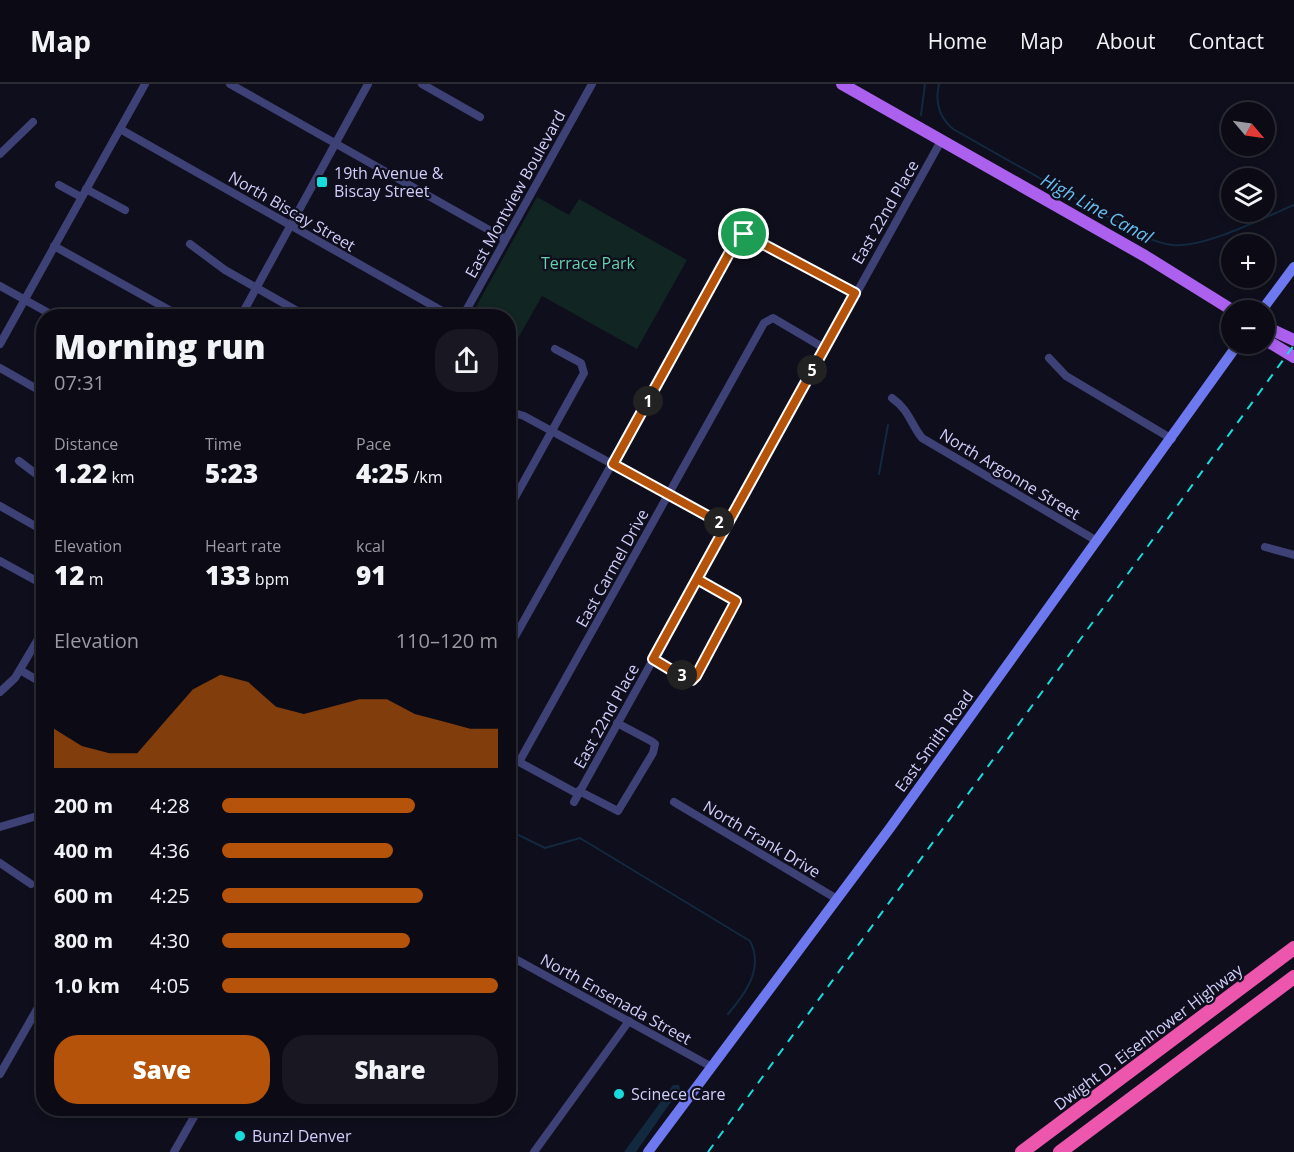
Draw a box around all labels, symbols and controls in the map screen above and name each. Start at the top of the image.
text: Map [30,22,91,60]
text: Home [928,27,987,55]
text: Map [1020,27,1063,55]
text: About [1096,27,1156,55]
text: Contact [1189,27,1264,55]
north arrow [1221,102,1275,156]
map controls [1221,102,1275,354]
street label: East Montview Boulevard [460,106,570,282]
street label: East 22nd Place [846,156,924,268]
place label: 19th Avenue & Biscay Street [334,162,444,202]
street label: North Biscay Street [224,166,360,256]
water label: High Line Canal [1037,167,1158,249]
button: layers [1221,168,1275,222]
marker: 19th Avenue & Biscay Street [315,175,329,189]
pin [718,208,769,259]
icon: arrive [727,217,760,250]
button: + [1221,234,1275,288]
park label: Terrace Park [541,252,636,274]
button: − [1221,300,1275,354]
text: Morning run [54,324,266,369]
button: share [435,329,498,392]
pin: 5 [797,355,827,385]
text: 5 [807,359,817,381]
text: 07:31 [54,369,105,396]
pin: 1 [633,386,663,416]
text: 1 [643,390,653,412]
street label: North Argonne Street [936,423,1085,525]
text: Distance [54,433,118,455]
text: Time [205,433,242,455]
text: Pace [356,433,391,455]
text: 1.22 [54,455,107,491]
text: 5:23 [205,455,258,491]
text: 4:25 [356,455,409,491]
text: km [107,466,135,488]
text: /km [409,466,442,488]
street label: East Carmel Drive [570,505,654,631]
pin: 2 [704,507,734,537]
text: 2 [714,511,724,533]
text: Elevation [54,535,122,557]
text: Heart rate [205,535,281,557]
text: kcal [356,535,385,557]
text: 12 [54,557,84,593]
text: 133 [205,557,251,593]
text: 91 [356,557,386,593]
text: m [84,568,103,590]
text: bpm [251,568,289,590]
text: Elevation [54,627,139,654]
text: 110–120 m [396,627,498,654]
street label: East 22nd Place [568,660,644,772]
pin: 3 [667,660,697,690]
text: 3 [677,664,687,686]
street label: East Smith Road [890,686,978,796]
text: 200 m [54,792,113,819]
text: 4:28 [150,792,190,819]
street label: North Frank Drive [699,795,825,883]
text: 400 m [54,837,113,864]
text: 4:36 [150,837,190,864]
text: 600 m [54,882,113,909]
text: 4:25 [150,882,190,909]
text: 800 m [54,927,113,954]
text: 4:30 [150,927,190,954]
street label: North Ensenada Street [537,948,696,1050]
street label: Dwight D. Eisenhower Highway [1049,958,1248,1115]
text: 1.0 km [54,972,120,999]
text: 4:05 [150,972,190,999]
button: Save [54,1035,270,1104]
button: Share [282,1035,498,1104]
place label: Scinece Care [631,1083,726,1105]
marker: Scinece Care [612,1087,626,1101]
place label: Bunzl Denver [252,1125,352,1147]
marker: Bunzl Denver [233,1129,247,1143]

